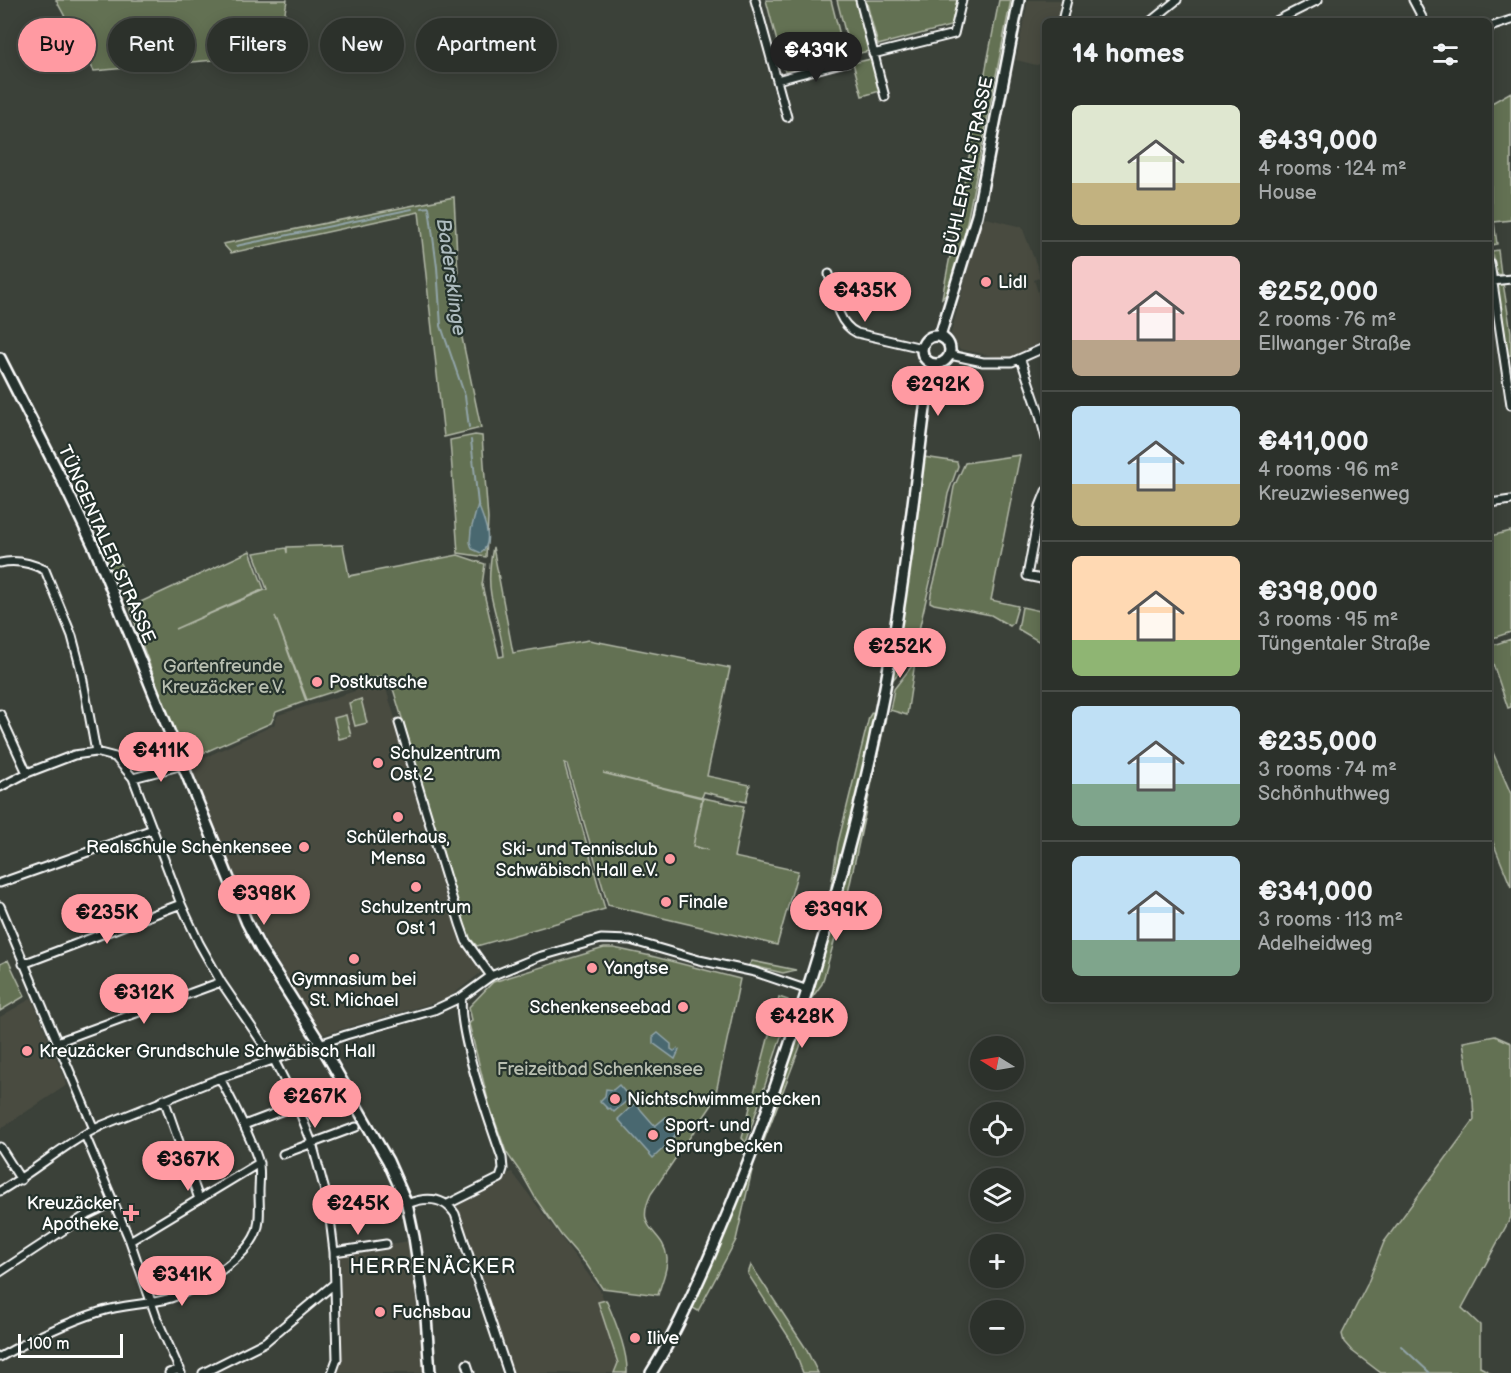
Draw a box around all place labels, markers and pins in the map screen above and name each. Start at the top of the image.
pin: €439K [774,32,858,83]
pin: €435K [823,272,907,323]
place label: Lidl [998,272,1027,293]
marker: Lidl [979,275,993,289]
pin: €292K [896,366,980,417]
pin: €252K [858,628,942,679]
place label: Postkutsche [329,672,428,693]
marker: Postkutsche [310,675,324,689]
pin: €411K [119,732,203,783]
place label: Schulzentrum Ost 2 [390,743,500,785]
marker: Schulzentrum Ost 2 [371,756,385,770]
marker: Schülerhaus, Mensa [391,810,405,824]
place label: Schülerhaus, Mensa [346,827,450,869]
place label: Realschule Schenkensee [86,837,292,858]
place label: Ski- und Tennisclub Schwäbisch Hall e.V. [496,839,658,881]
marker: Realschule Schenkensee [297,840,311,854]
marker: Ski- und Tennisclub Schwäbisch Hall e.V. [663,852,677,866]
pin: €398K [222,875,306,926]
marker: Schulzentrum Ost 1 [409,880,423,894]
pin: €399K [794,891,878,942]
place label: Finale [678,892,728,913]
pin: €235K [65,894,149,945]
marker: Finale [659,895,673,909]
place label: Schulzentrum Ost 1 [361,897,471,939]
marker: Gymnasium bei St. Michael [347,952,361,966]
place label: Yangtse [603,958,669,979]
marker: Yangtse [585,961,599,975]
place label: Gymnasium bei St. Michael [292,969,416,1011]
pin: €312K [102,974,186,1025]
place label: Schenkenseebad [530,997,671,1018]
pin: €428K [760,998,844,1049]
marker: Schenkenseebad [676,1000,690,1014]
place label: Kreuzäcker Grundschule Schwäbisch Hall [39,1041,376,1062]
marker: Kreuzäcker Grundschule Schwäbisch Hall [20,1044,34,1058]
pin: €267K [273,1078,357,1129]
place label: Nichtschwimmerbecken [627,1089,821,1110]
marker: Nichtschwimmerbecken [608,1092,622,1106]
place label: Sport- und Sprungbecken [665,1115,783,1157]
marker: Sport- und Sprungbecken [646,1128,660,1142]
pin: €367K [146,1141,230,1192]
pin: €245K [316,1185,400,1236]
place label: Kreuzäcker Apotheke [27,1193,119,1235]
marker: Kreuzäcker Apotheke [124,1206,138,1220]
pin: €341K [140,1256,224,1307]
place label: Fuchsbau [392,1302,471,1323]
marker: Fuchsbau [373,1305,387,1319]
place label: Ilive [647,1328,680,1349]
marker: Ilive [628,1331,642,1345]

